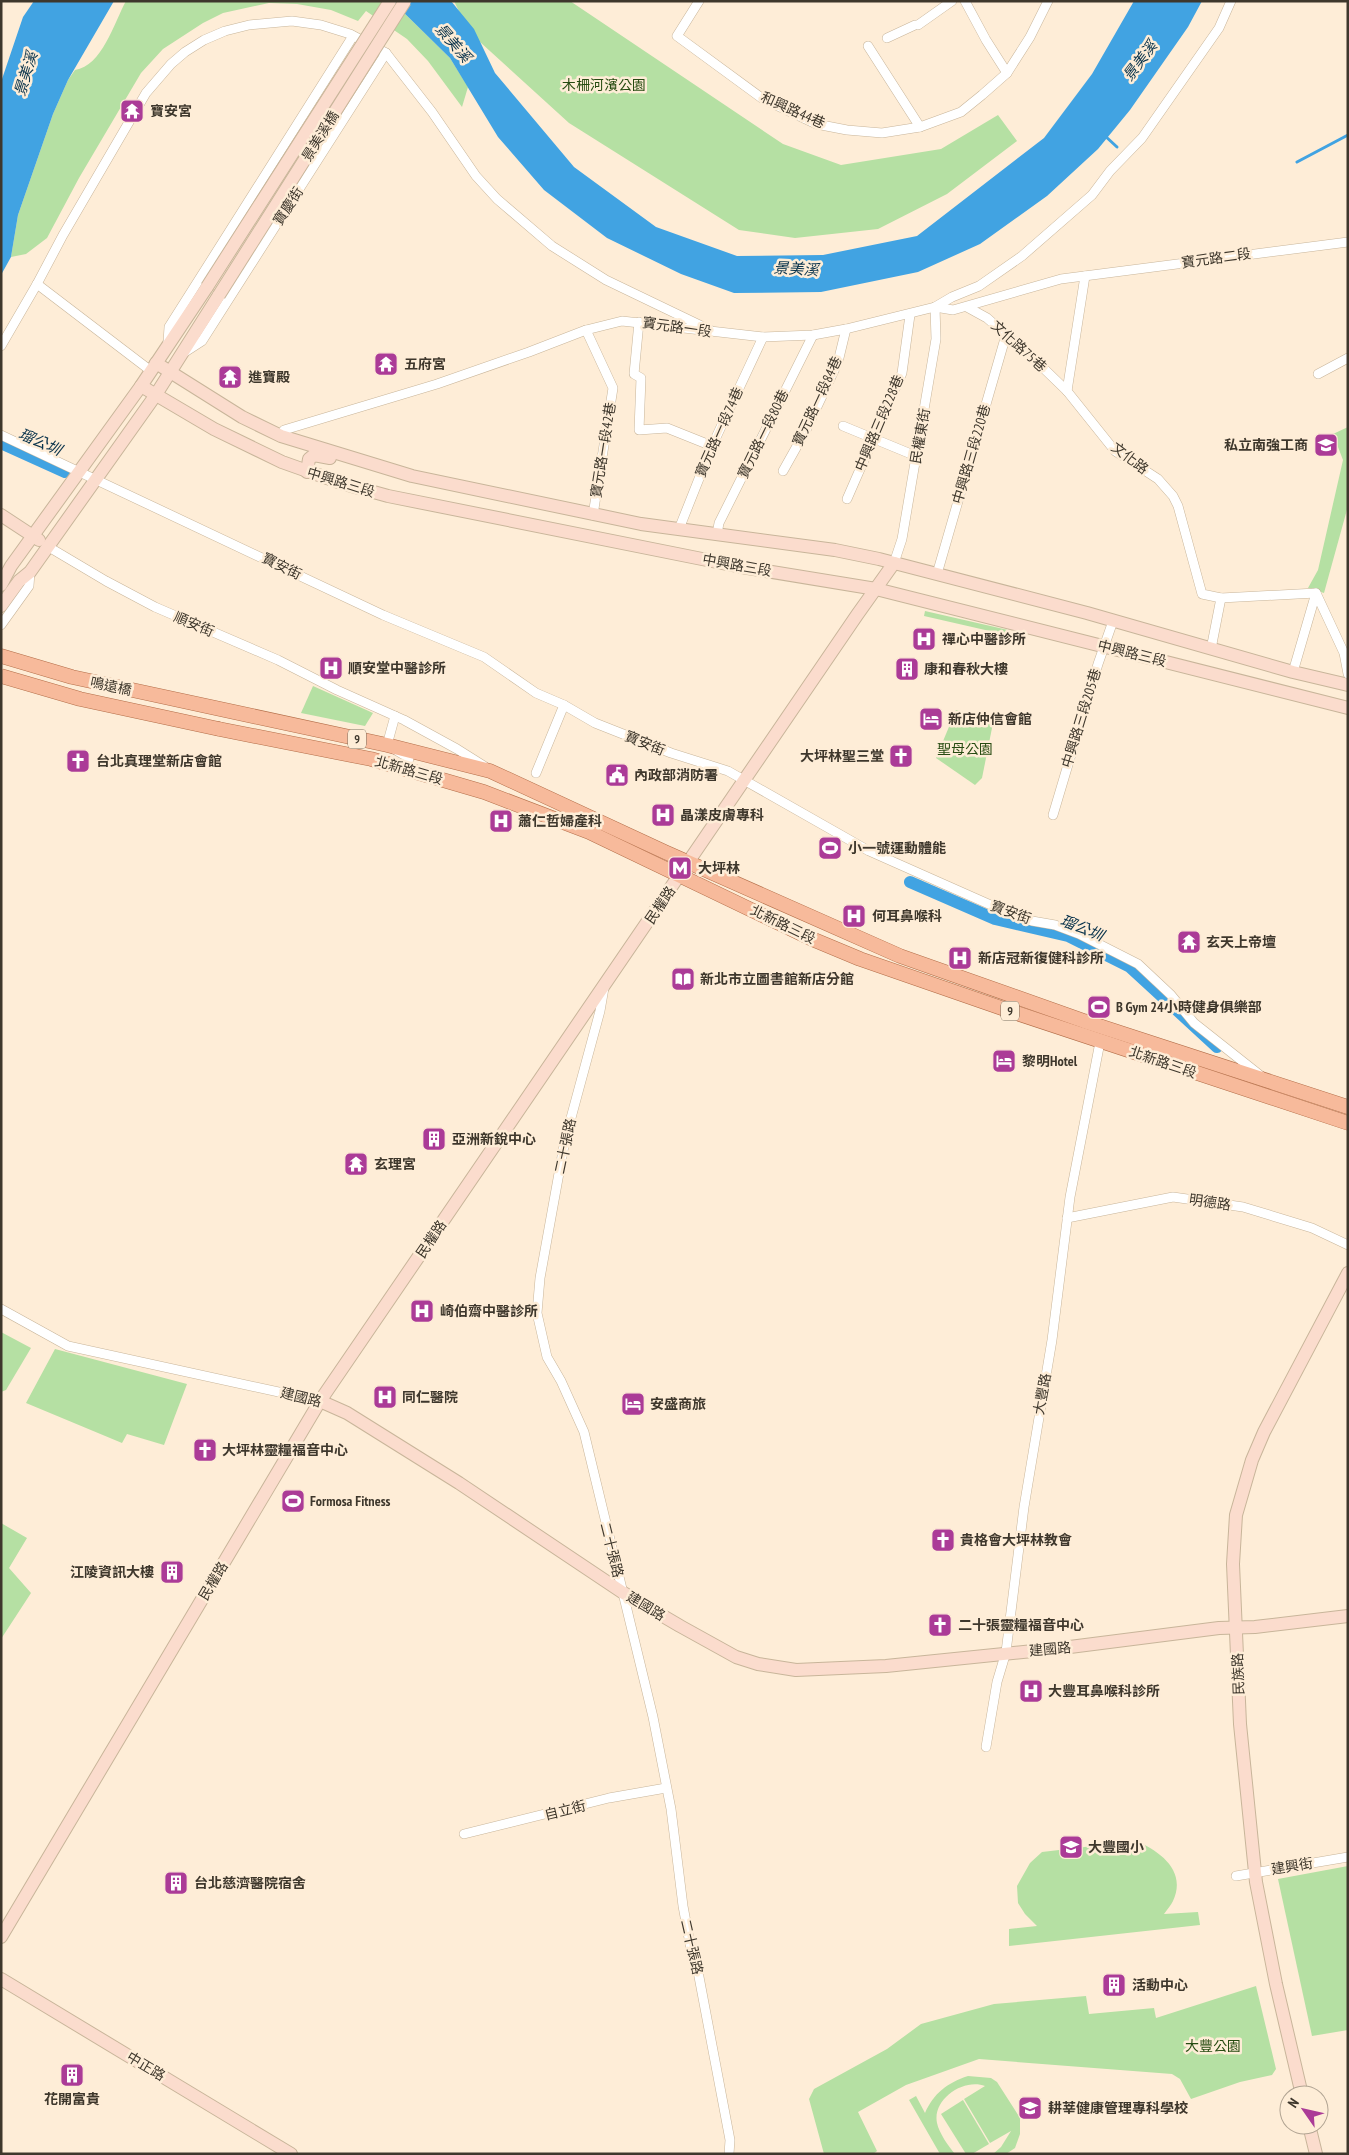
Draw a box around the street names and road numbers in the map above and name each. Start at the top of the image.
street label: 和興路44巷 [758,88,828,132]
street label: 景美溪橋 [298,107,342,165]
street label: 寶慶街 [269,183,307,229]
street label: 寶元路二段 [1180,244,1252,272]
street label: 寶元路一段 [641,313,713,341]
street label: 文化路75巷 [987,316,1051,376]
street label: 寶元路一段84巷 [788,353,846,449]
street label: 中興路三段228巷 [851,372,907,474]
street label: 寶元路一段74巷 [691,384,747,480]
street label: 寶元路一段80巷 [734,387,792,481]
street label: 寶元路一段42巷 [587,401,619,499]
street label: 中興路三段220巷 [948,402,994,506]
street label: 民權東街 [906,407,934,465]
street label: 文化路 [1108,438,1152,478]
street label: 中興路三段 [305,463,377,501]
street label: 寶安街 [259,549,305,583]
street label: 中興路三段 [701,550,773,580]
street label: 順安街 [171,608,217,640]
street label: 中興路三段 [1096,636,1168,670]
street label: 中興路三段205巷 [1057,666,1105,770]
street label: 鳴遠橋 [89,673,133,699]
street label: 寶安街 [622,727,668,759]
road number: 9 [348,730,366,749]
street label: 北新路三段 [373,752,445,788]
street label: 民權路 [641,883,679,927]
street label: 寶安街 [988,896,1034,928]
street label: 北新路三段 [748,901,818,947]
road number: 9 [1001,1001,1019,1020]
street label: 北新路三段 [1127,1042,1199,1082]
street label: 二十張路 [550,1117,580,1175]
street label: 明德路 [1188,1190,1232,1214]
street label: 民權路 [412,1217,450,1261]
street label: 大豐路 [1029,1372,1055,1416]
street label: 建國路 [278,1383,324,1411]
street label: 二十張路 [596,1521,628,1579]
street label: 民權路 [194,1558,232,1604]
street label: 建國路 [623,1587,669,1625]
street label: 建國路 [1028,1638,1072,1660]
street label: 民族路 [1228,1653,1248,1695]
street label: 自立街 [542,1796,588,1824]
street label: 建興街 [1270,1854,1314,1878]
street label: 二十張路 [677,1918,707,1976]
street label: 中正路 [123,2047,169,2085]

